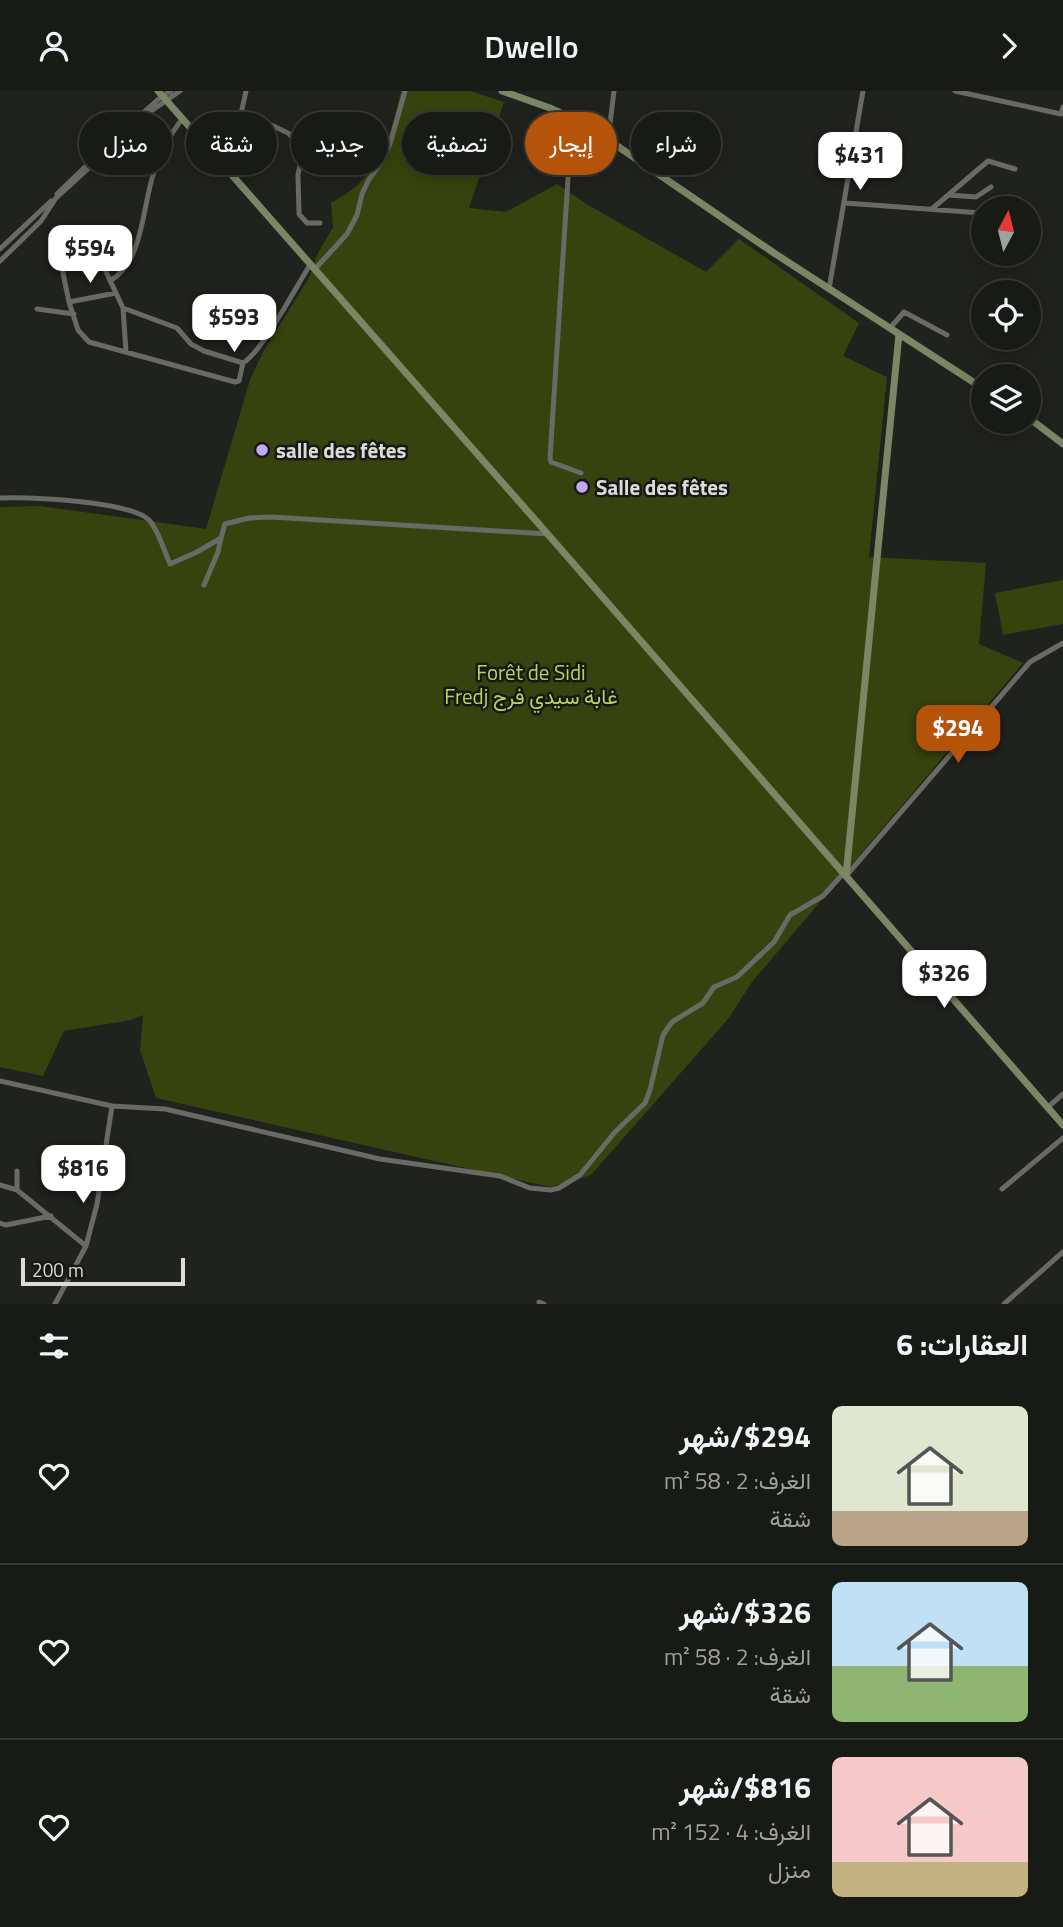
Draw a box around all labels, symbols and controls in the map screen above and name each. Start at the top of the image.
text: Dwello [484,22,579,70]
icon: person [35,27,73,65]
icon: forward [990,27,1028,65]
chip: منزل [79,112,172,175]
chip: شقة [186,112,277,175]
chip: جديد [291,112,388,175]
chip: تصفية [402,112,511,175]
chip: إيجار [525,112,617,175]
chip: شراء [631,112,721,175]
pin: $431 [819,133,901,192]
text: $431 [834,137,886,172]
north arrow [971,196,1041,266]
map controls [971,196,1041,434]
pin: $594 [49,225,131,285]
text: $594 [64,230,116,265]
button: locate [971,280,1041,350]
pin: $593 [193,295,275,354]
text: $593 [208,299,260,334]
button: layers [971,364,1041,434]
place label: salle des fêtes [276,434,407,466]
marker: salle des fêtes [254,442,270,458]
place label: Salle des fêtes [596,471,728,503]
marker: Salle des fêtes [574,479,590,495]
park label: Forêt de Sidi Fredj غابة سيدي فرج [444,656,618,714]
pin: $294 [917,705,999,765]
text: $294 [932,710,984,745]
pin: $326 [903,951,985,1010]
text: $326 [918,955,970,990]
pin: $816 [42,1145,124,1205]
text: $816 [57,1150,109,1185]
scale bar [21,1255,186,1287]
text: 200 m [32,1255,84,1284]
text: العقارات: 6 [896,1321,1028,1367]
icon: filters [35,1327,73,1365]
text: $294/شهر [679,1413,811,1459]
icon: home [888,1434,972,1518]
icon: heart [35,1457,73,1495]
text: الغرف: 2 · 58 m² [664,1463,811,1498]
text: شقة [769,1501,811,1536]
text: $326/شهر [679,1589,811,1635]
icon: home [888,1610,972,1694]
icon: heart [35,1633,73,1671]
text: الغرف: 2 · 58 m² [664,1639,811,1674]
text: شقة [769,1677,811,1712]
text: $816/شهر [679,1764,811,1810]
icon: home [888,1785,972,1869]
icon: heart [35,1808,73,1846]
text: الغرف: 4 · 152 m² [651,1814,811,1849]
text: منزل [768,1852,811,1887]

